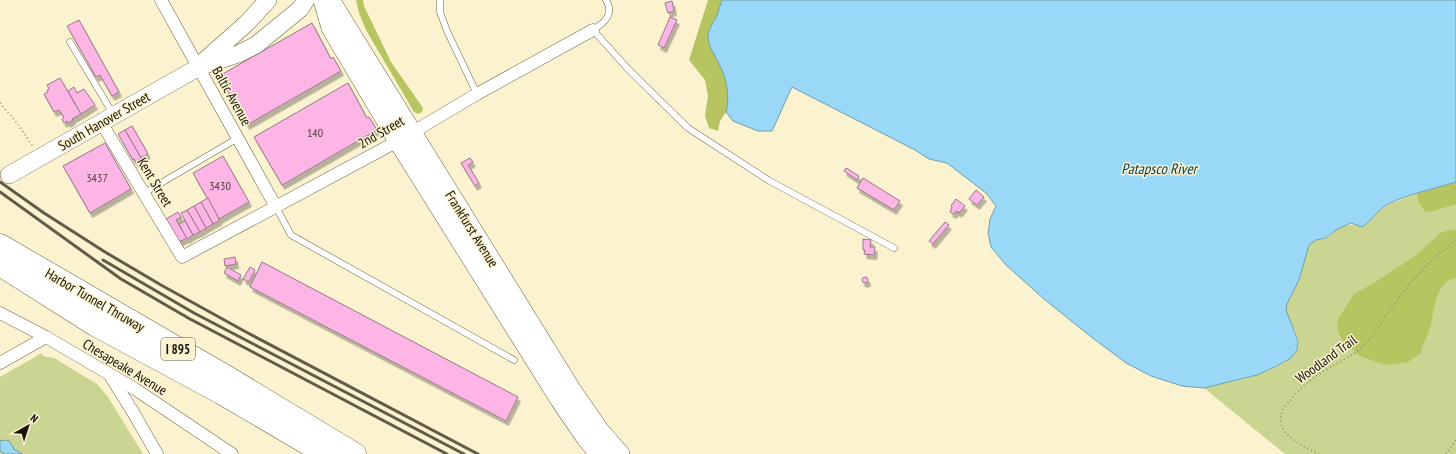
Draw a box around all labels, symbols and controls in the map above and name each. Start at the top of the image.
street label: Baltic Avenue [208,63,256,129]
street label: South Hanover Street [55,87,153,155]
street label: 2nd Street [355,112,407,152]
house number: 140 [307,125,323,140]
street label: Kent Street [133,154,177,210]
water label: Patapsco River [1121,159,1199,178]
house number: 3437 [86,170,108,185]
house number: 3430 [209,178,231,193]
street label: Frankfurst Avenue [441,187,503,271]
street label: Harbor Tunnel Thruway [42,264,149,336]
street label: Woodland Trail [1292,330,1361,387]
street label: Chesapeake Avenue [80,335,171,399]
road number: I 895 [161,338,195,360]
north arrow [8,406,48,446]
text: N [28,411,41,426]

